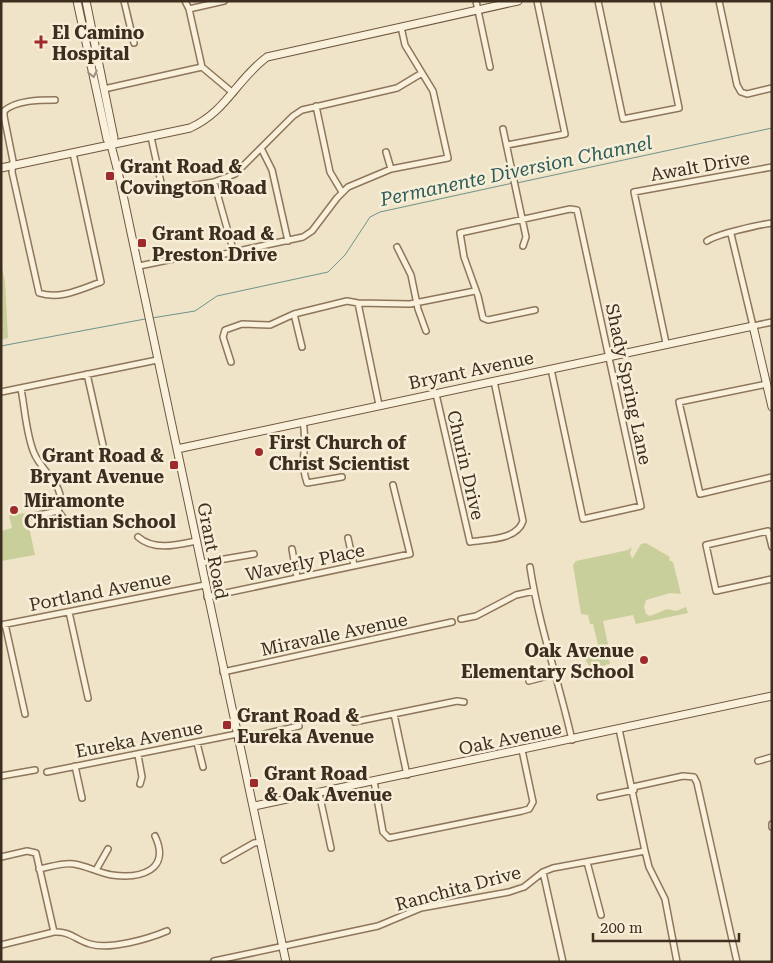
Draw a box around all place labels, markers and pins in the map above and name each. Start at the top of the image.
place label: El Camino Hospital [52,22,145,64]
marker: El Camino Hospital [34,35,48,49]
place label: Grant Road & Covington Road [120,156,267,198]
marker: Grant Road & Covington Road [104,170,116,182]
place label: Grant Road & Preston Drive [152,223,278,265]
marker: Grant Road & Preston Drive [136,237,148,249]
place label: First Church of Christ Scientist [269,432,410,474]
place label: Grant Road & Bryant Avenue [30,445,164,487]
marker: First Church of Christ Scientist [253,446,265,458]
marker: Grant Road & Bryant Avenue [168,459,180,471]
place label: Miramonte Christian School [24,490,176,532]
marker: Miramonte Christian School [8,504,20,516]
place label: Oak Avenue Elementary School [461,640,634,682]
marker: Oak Avenue Elementary School [638,654,650,666]
place label: Grant Road & Eureka Avenue [237,705,375,747]
marker: Grant Road & Eureka Avenue [221,719,233,731]
place label: Grant Road & Oak Avenue [264,763,392,805]
marker: Grant Road & Oak Avenue [248,777,260,789]

